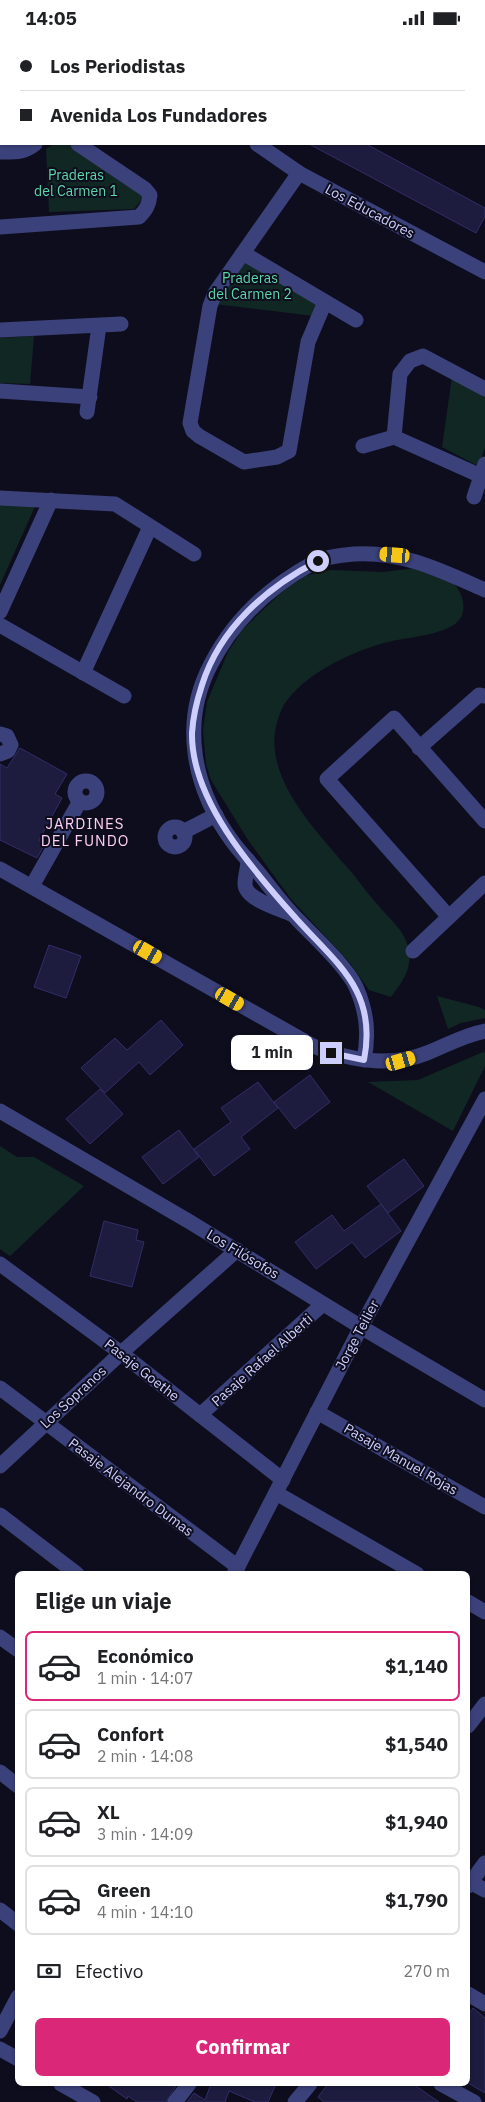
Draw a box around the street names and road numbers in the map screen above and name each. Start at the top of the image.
street label: Los Educadores [322,180,418,242]
street label: Los Filósofos [203,1225,283,1283]
street label: Jorge Teilier [331,1297,383,1373]
street label: Pasaje Rafael Alberti [208,1310,316,1410]
street label: Pasaje Goethe [101,1335,183,1405]
street label: Los Sopranos [36,1362,110,1432]
street label: Pasaje Manuel Rojas [341,1419,461,1499]
street label: Pasaje Alejandro Dumas [65,1434,197,1540]

